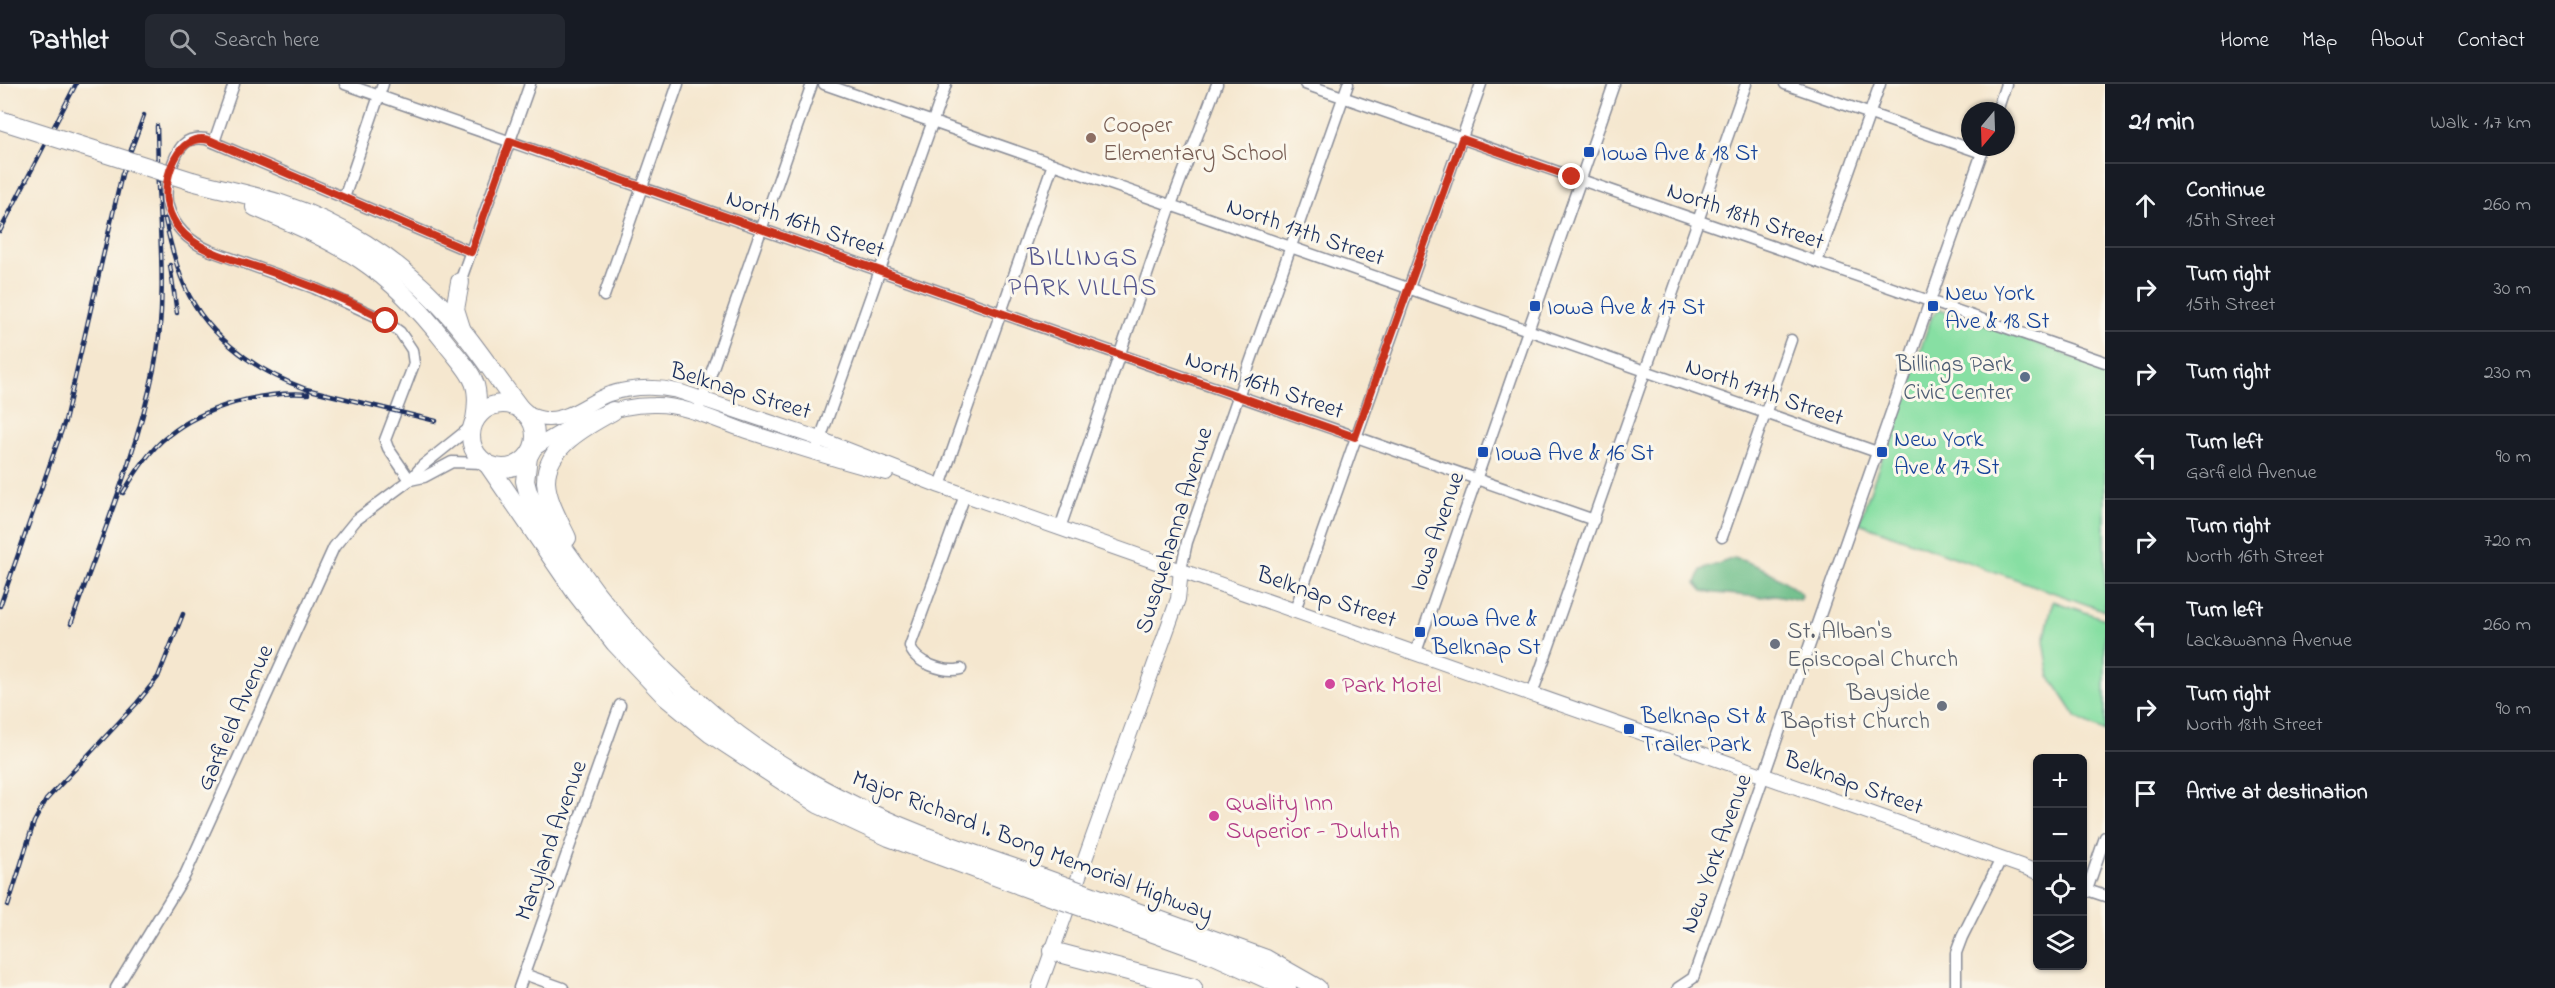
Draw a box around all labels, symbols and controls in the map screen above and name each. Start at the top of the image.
search box [145,14,565,68]
text: Pathlet [30,21,109,62]
icon: search [166,25,199,58]
text: Search here [214,25,319,57]
text: Home [2220,26,2269,56]
text: Map [2302,26,2337,56]
text: About [2370,26,2424,56]
text: Contact [2457,26,2525,56]
north arrow [1961,102,2015,156]
text: 21 min [2129,104,2194,142]
place label: Cooper Elementary School [1103,109,1287,173]
text: Walk · 1.7 km [2430,109,2531,138]
marker: Cooper Elementary School [1084,131,1098,145]
place label: Iowa Ave & 18 St [1601,137,1758,172]
marker: Iowa Ave & 18 St [1582,145,1596,159]
route end [1558,163,1584,189]
street label: North 18th Street [1662,174,1828,261]
text: Continue [2186,175,2265,207]
street label: North 16th Street [721,182,889,269]
icon: ahead [2129,189,2162,222]
street label: North 17th Street [1221,190,1389,277]
text: 260 m [2483,191,2531,220]
text: 15th Street [2186,207,2275,236]
district label: BILLINGS PARK VILLAS [1008,240,1158,308]
text: Turn right [2186,259,2271,291]
icon: right [2129,273,2162,306]
text: 30 m [2494,275,2531,304]
place label: New York Ave & 18 St [1945,277,2050,340]
place label: Iowa Ave & 17 St [1547,291,1705,326]
text: 15th Street [2186,291,2275,320]
marker: Iowa Ave & 17 St [1528,299,1542,313]
marker: New York Ave & 18 St [1926,299,1940,313]
route start [372,307,398,333]
street label: North 16th Street [1180,343,1348,430]
place label: Billings Park Civic Center [1895,348,2014,411]
street label: North 17th Street [1680,350,1848,437]
street label: Belknap Street [664,354,815,430]
icon: right [2129,357,2162,390]
text: Turn right [2186,357,2271,389]
text: 230 m [2484,359,2531,388]
marker: Billings Park Civic Center [2018,370,2032,384]
street label: Susquehanna Avenue [1127,423,1224,638]
place label: New York Ave & 17 St [1894,423,1999,486]
text: Turn left [2186,427,2263,459]
place label: Iowa Ave & 16 St [1495,437,1654,472]
icon: left [2129,441,2162,474]
text: 90 m [2496,443,2531,472]
marker: Iowa Ave & 16 St [1476,445,1490,459]
marker: New York Ave & 17 St [1875,445,1889,459]
text: Garfield Avenue [2186,459,2317,488]
street label: Iowa Avenue [1402,467,1475,596]
text: Turn right [2186,511,2271,543]
icon: right [2129,525,2162,558]
text: 720 m [2484,527,2531,556]
text: North 16th Street [2186,543,2324,572]
street label: Belknap Street [1251,558,1401,639]
text: Turn left [2186,595,2263,627]
place label: Iowa Ave & Belknap St [1431,603,1541,666]
icon: left [2129,609,2162,642]
text: 260 m [2483,611,2531,640]
place label: St. Alban's Episcopal Church [1787,615,1958,678]
marker: Iowa Ave & Belknap St [1413,625,1427,639]
text: Lackawanna Avenue [2186,627,2352,656]
marker: St. Alban's Episcopal Church [1768,637,1782,651]
street label: Garfield Avenue [188,639,284,797]
place label: Park Motel [1342,669,1441,704]
marker: Park Motel [1323,677,1337,691]
place label: Bayside Baptist Church [1780,677,1930,740]
text: Turn right [2186,679,2271,711]
icon: right [2129,693,2162,726]
text: 90 m [2496,695,2531,724]
marker: Bayside Baptist Church [1935,699,1949,713]
place label: Belknap St & Trailer Park [1640,700,1767,763]
text: North 18th Street [2186,711,2323,740]
marker: Belknap St & Trailer Park [1622,722,1636,736]
street label: Belknap Street [1778,743,1928,826]
map controls [2033,754,2087,970]
button: + [2033,754,2087,808]
street label: Maryland Avenue [507,756,599,926]
street label: Major Richard I. Bong Memorial Highway [846,762,1218,933]
street label: New York Avenue [1672,769,1762,938]
icon: arrive [2129,777,2162,810]
text: Arrive at destination [2186,777,2368,809]
place label: Quality Inn Superior - Duluth [1226,787,1400,850]
button: − [2033,808,2087,862]
marker: Quality Inn Superior - Duluth [1207,809,1221,823]
button: locate [2033,862,2087,916]
button: layers [2033,916,2087,970]

